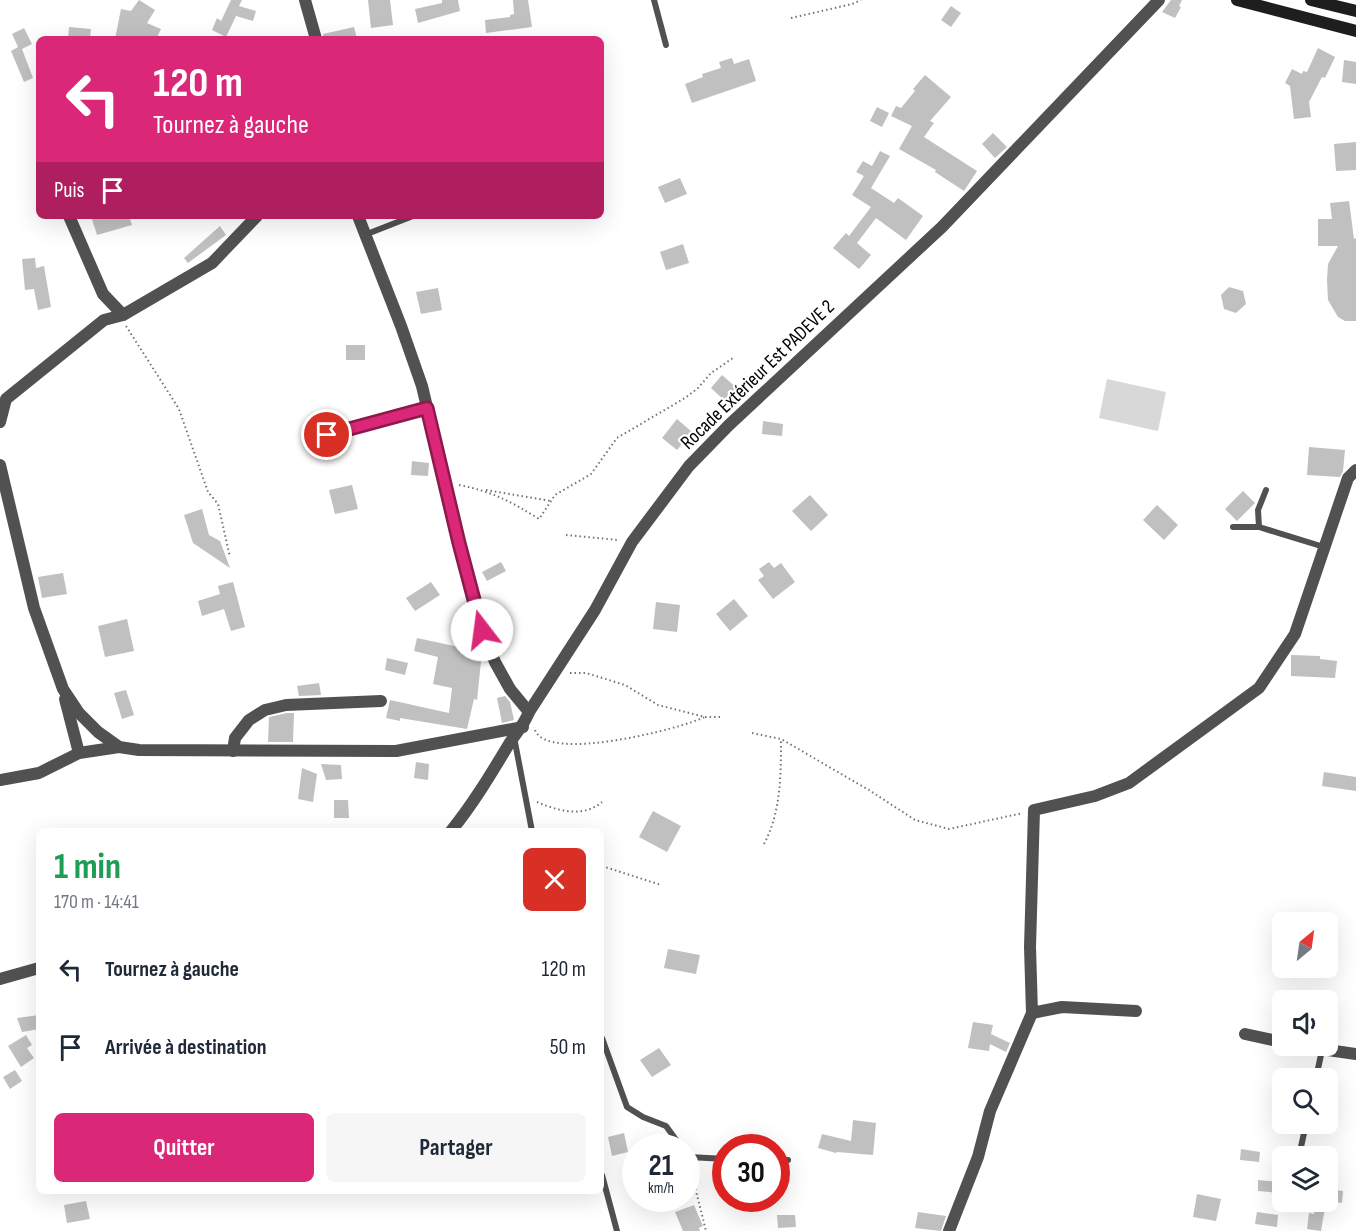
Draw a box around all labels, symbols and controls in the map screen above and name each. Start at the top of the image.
text: 120 m [153,58,243,109]
icon: left [54,60,132,138]
text: Tournez à gauche [153,109,309,141]
icon: arrive [96,174,129,207]
text: Puis [54,177,84,204]
street label: Rocade Extérieur Est PADEVE 2 [676,295,840,454]
pin [301,409,352,460]
icon: arrive [310,418,343,451]
position arrow [450,598,514,662]
text: 1 min [54,846,121,889]
button: close [523,848,586,911]
text: 170 m · 14:41 [54,890,139,914]
north arrow [1272,912,1338,978]
map controls [1272,912,1338,1212]
icon: left [54,953,87,986]
text: Tournez à gauche [105,956,239,983]
text: 120 m [542,956,586,983]
button: sound [1272,990,1338,1056]
icon: arrive [54,1031,87,1064]
text: Arrivée à destination [105,1034,267,1061]
text: 50 m [550,1034,586,1061]
button: search [1272,1068,1338,1134]
button: Quitter [54,1113,314,1182]
button: Partager [326,1113,586,1182]
speed limit sign: 30 [712,1134,790,1212]
button: layers [1272,1146,1338,1212]
text: 21 [649,1148,673,1184]
text: km/h [648,1179,674,1198]

